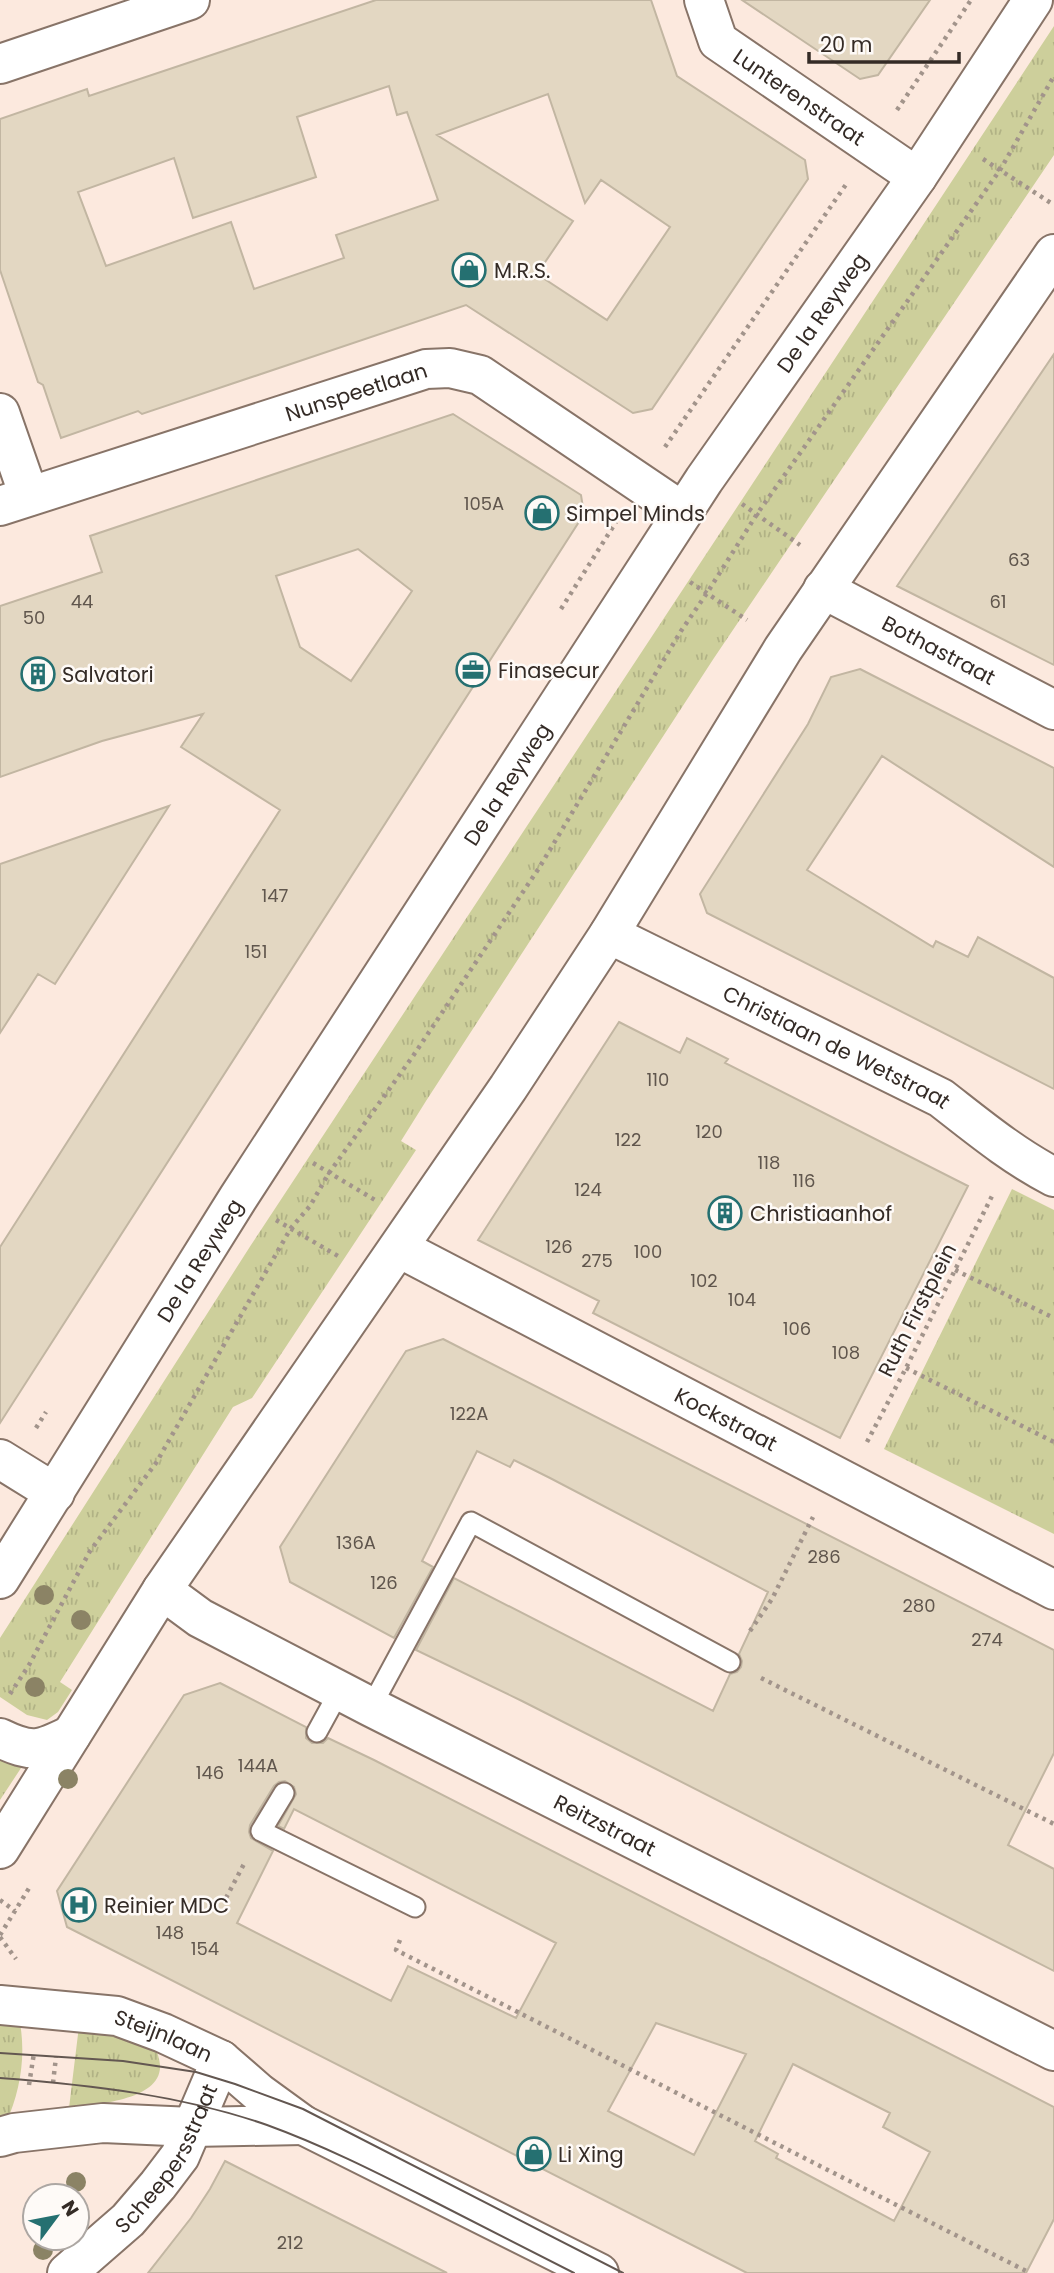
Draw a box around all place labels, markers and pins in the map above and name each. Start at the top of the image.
shop icon: M.R.S. [450,251,488,289]
place label: M.R.S. [494,256,550,285]
shop icon: Simpel Minds [523,494,561,532]
place label: Simpel Minds [566,499,705,528]
office icon: Finasecur [454,651,492,689]
building icon: Salvatori [19,655,57,693]
place label: Finasecur [498,656,600,685]
place label: Salvatori [62,660,154,689]
building icon: Christiaanhof [706,1194,744,1232]
place label: Christiaanhof [750,1199,892,1228]
hospital icon: Reinier MDC [60,1886,98,1924]
place label: Reinier MDC [104,1891,229,1920]
shop icon: Li Xing [515,2135,553,2173]
place label: Li Xing [558,2140,624,2169]

